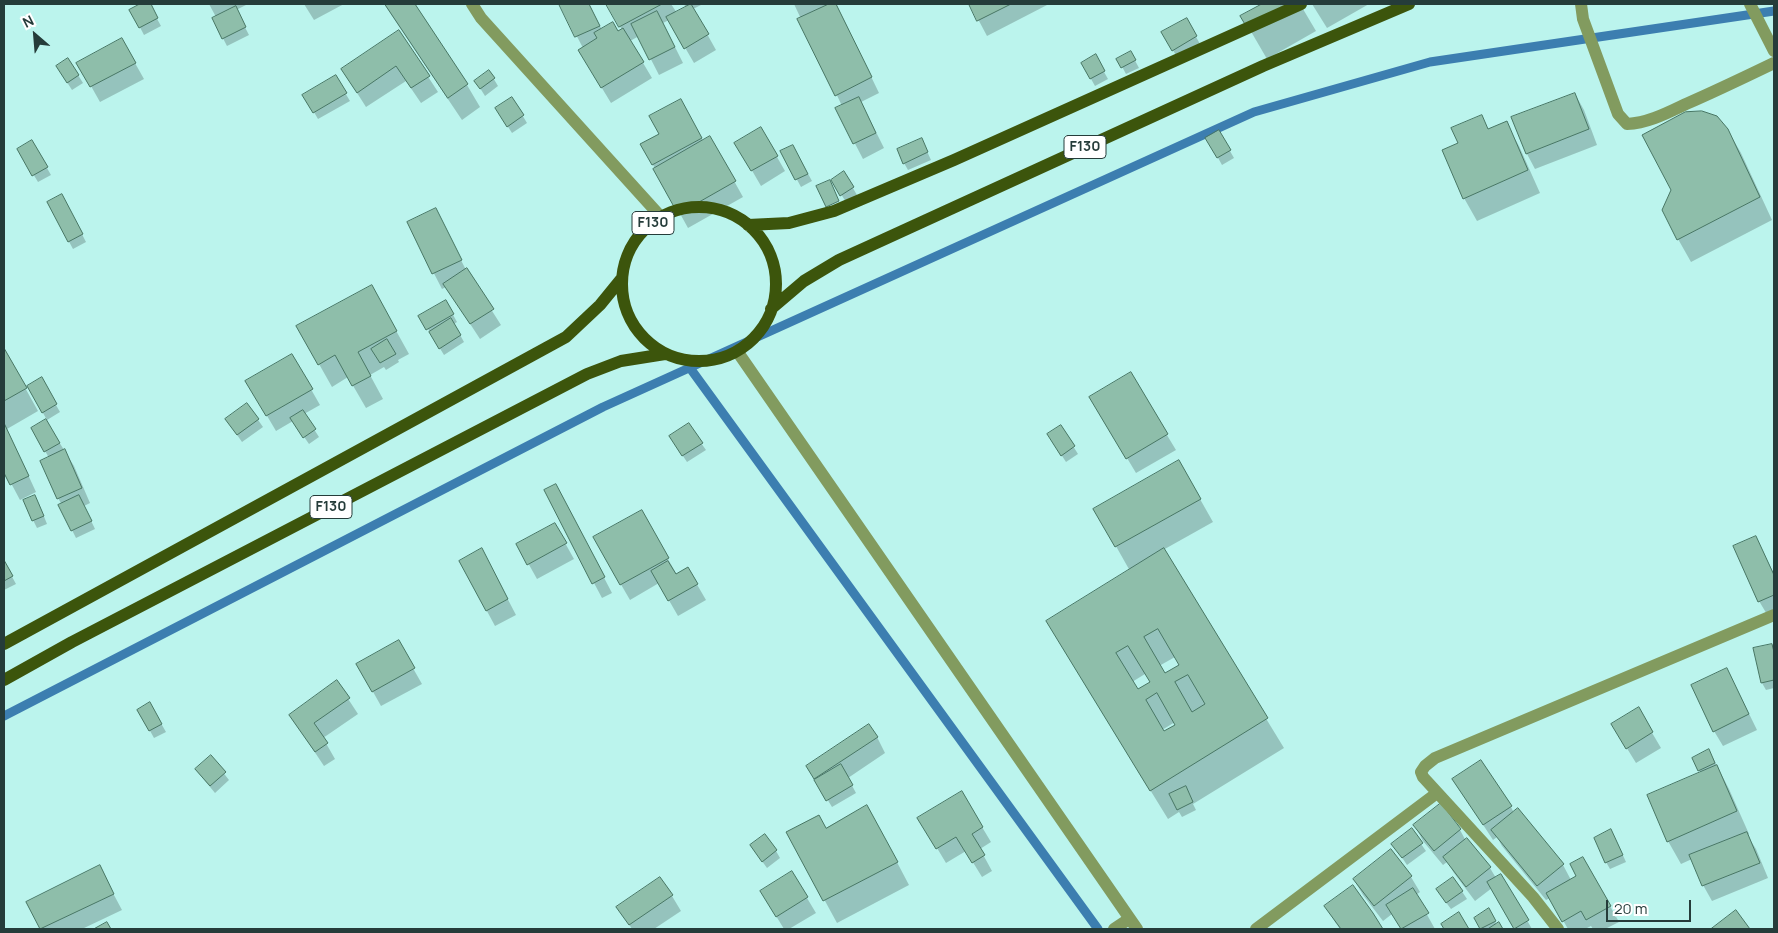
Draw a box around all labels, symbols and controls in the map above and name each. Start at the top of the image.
north arrow [10,10,60,60]
text: N [19,10,37,32]
road number: F130 [1064,136,1106,158]
road number: F130 [632,212,674,234]
road number: F130 [310,496,352,518]
scale bar [1608,890,1693,922]
text: 20 m [1614,898,1647,919]

